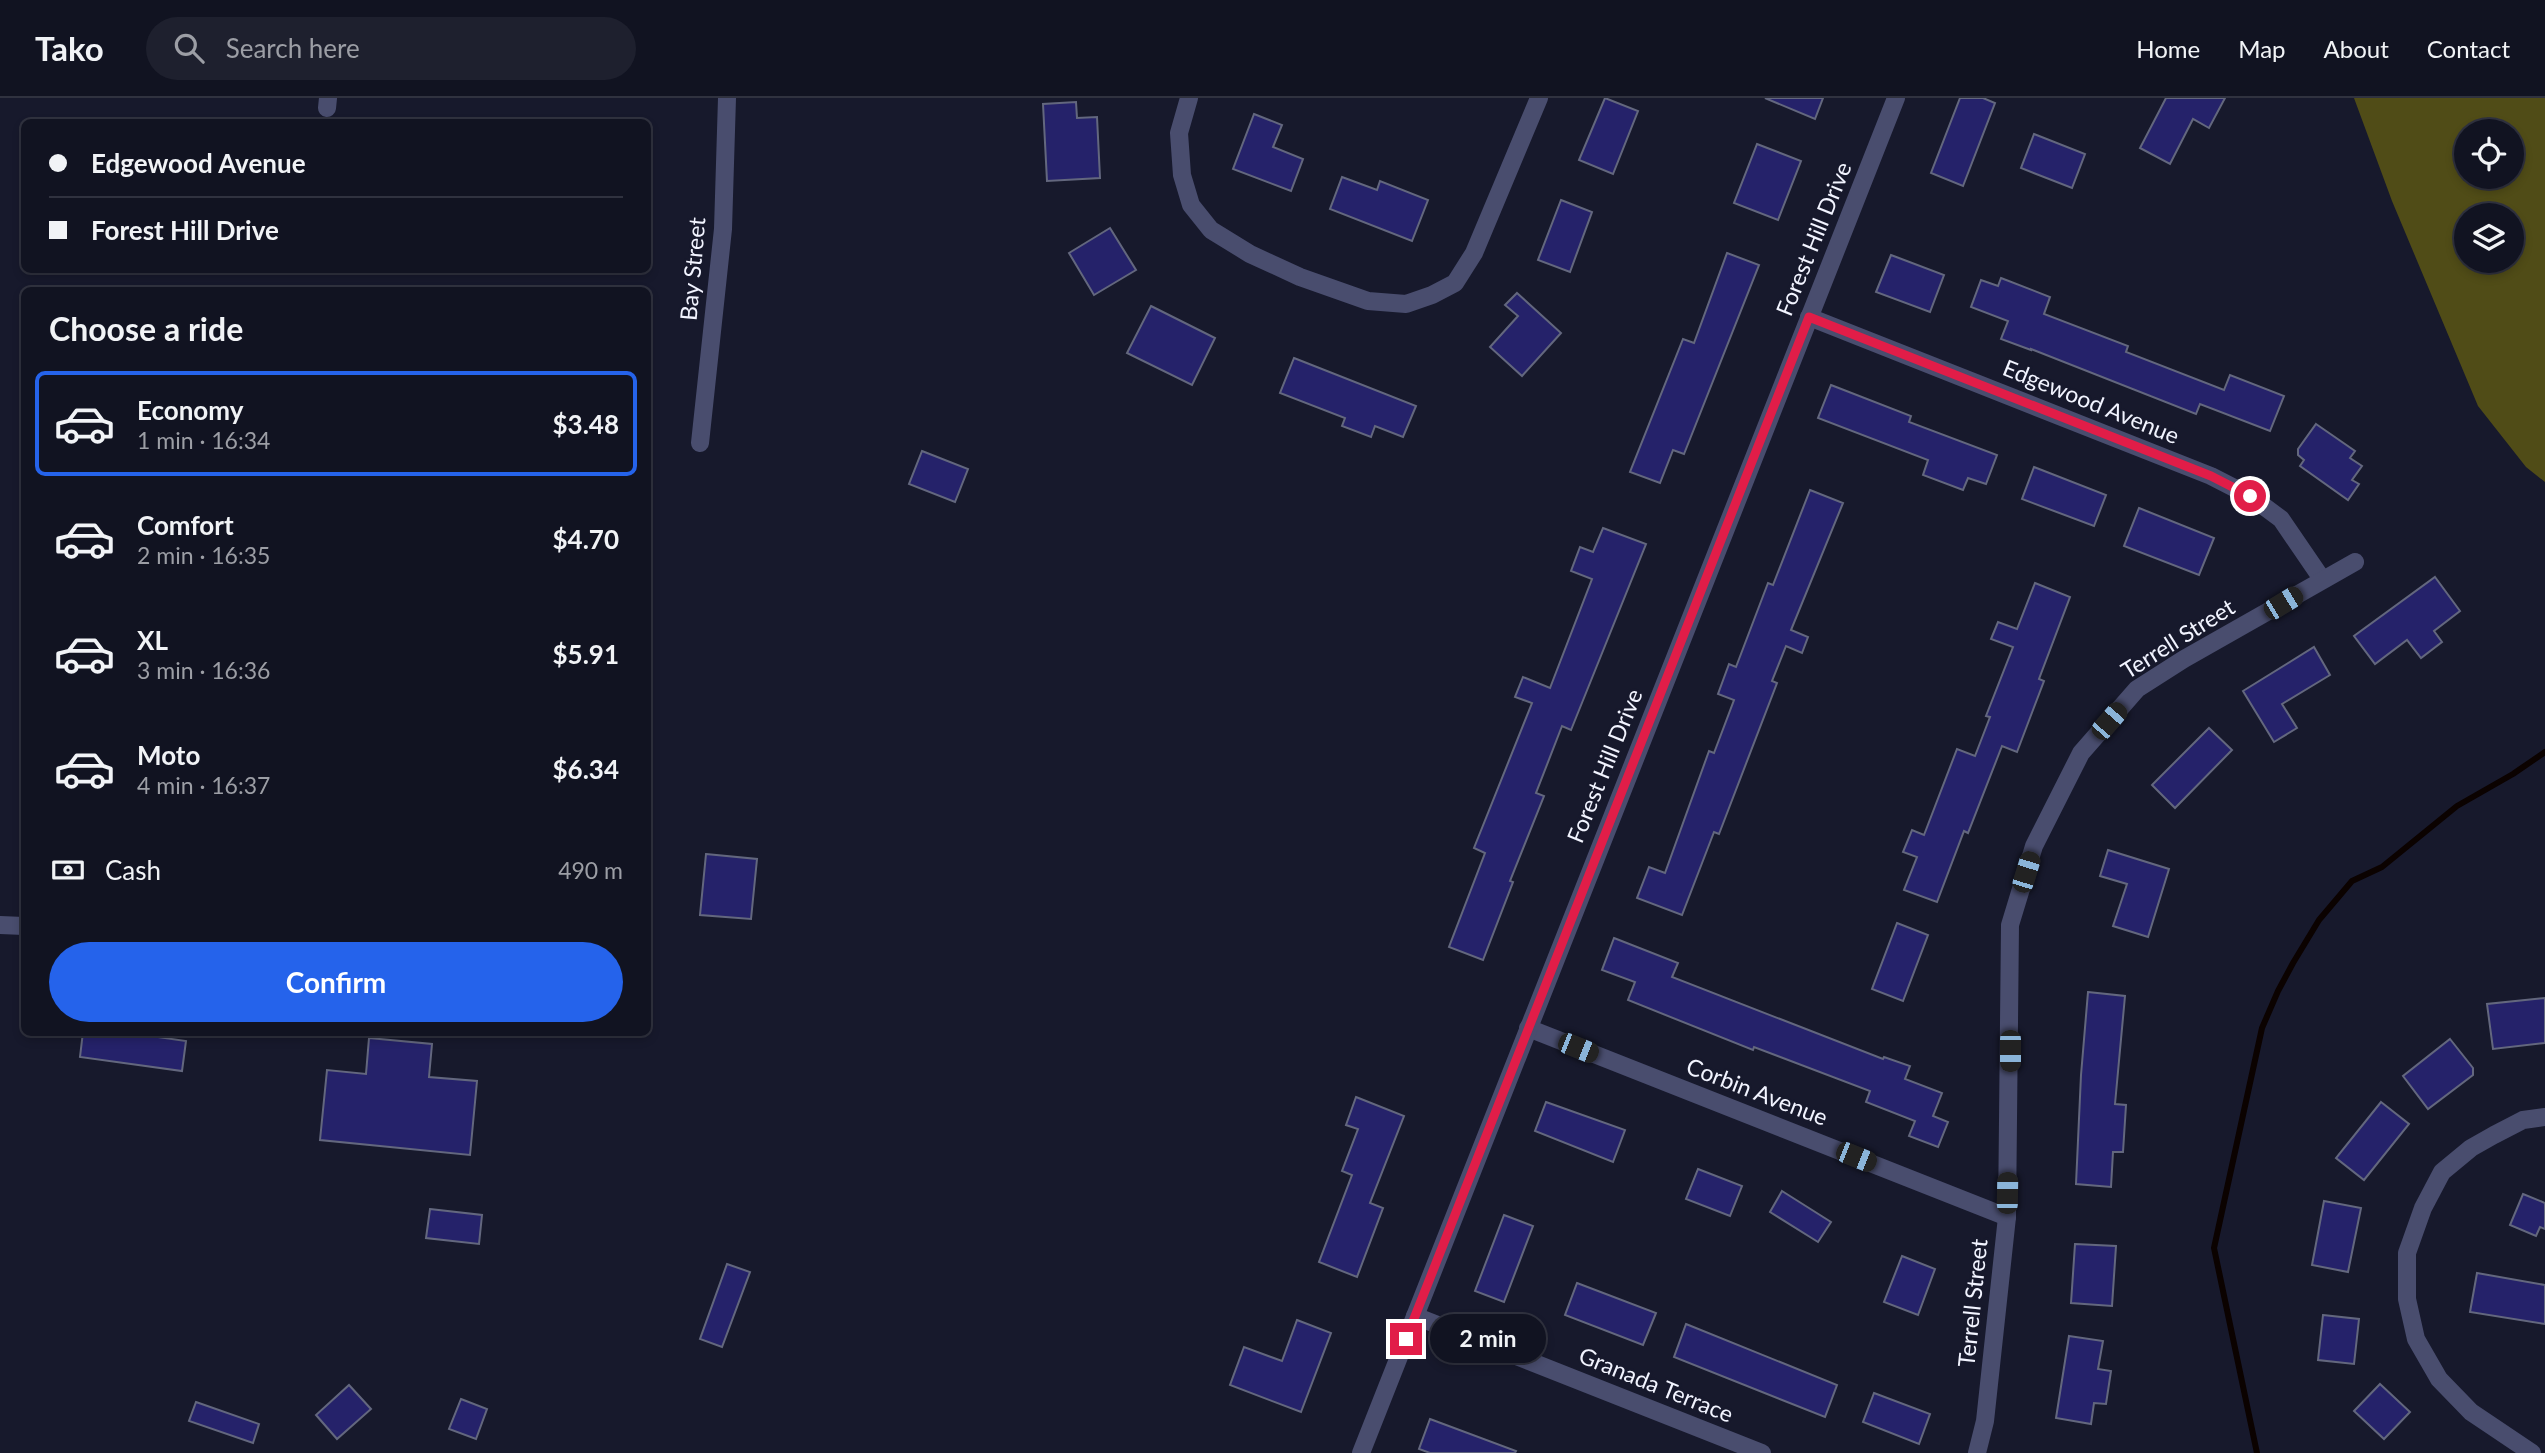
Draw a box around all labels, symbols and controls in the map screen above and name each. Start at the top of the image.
search box [146,17,636,80]
text: Tako [35,28,104,68]
icon: search [170,29,208,67]
text: Search here [226,32,360,64]
text: Home [2136,34,2200,63]
text: Map [2238,34,2286,63]
text: About [2324,34,2389,63]
text: Contact [2427,34,2510,63]
map controls [2454,119,2524,273]
button: locate [2454,119,2524,189]
text: Edgewood Avenue [91,147,306,179]
street label: Forest Hill Drive [1769,158,1857,320]
button: layers [2454,203,2524,273]
text: Forest Hill Drive [91,214,279,246]
street label: Bay Street [674,215,711,322]
text: Choose a ride [49,309,243,348]
street label: Edgewood Avenue [1999,353,2184,449]
icon: car [53,392,116,455]
text: Economy [137,394,243,426]
text: $3.48 [553,408,619,440]
text: 1 min · 16:34 [137,426,270,454]
route start [2234,480,2266,512]
icon: car [53,507,116,570]
text: Comfort [137,509,234,541]
text: $4.70 [553,523,619,555]
text: 2 min · 16:35 [137,541,270,569]
car [2260,583,2307,623]
street label: Terrell Street [2116,592,2240,684]
icon: car [53,622,116,685]
text: XL [137,624,168,656]
text: $5.91 [553,638,619,670]
text: 3 min · 16:36 [137,656,270,684]
street label: Forest Hill Drive [1560,685,1648,847]
car [2088,698,2131,744]
icon: car [53,737,116,800]
text: Moto [137,739,200,771]
text: $6.34 [553,753,619,785]
text: 4 min · 16:37 [137,771,270,799]
car [2010,849,2043,895]
icon: cash [49,851,87,889]
text: Cash [105,854,161,886]
text: 490 m [558,856,623,884]
button: Confirm [49,942,623,1022]
car [1555,1030,1602,1066]
car [2000,1030,2021,1072]
street label: Corbin Avenue [1683,1051,1832,1131]
car [1833,1139,1880,1175]
car [1997,1172,2018,1214]
street label: Terrell Street [1951,1237,1993,1368]
callout: 2 min [1430,1314,1546,1364]
route end [1390,1323,1422,1355]
text: 2 min [1459,1324,1517,1352]
street label: Granada Terrace [1575,1340,1738,1428]

